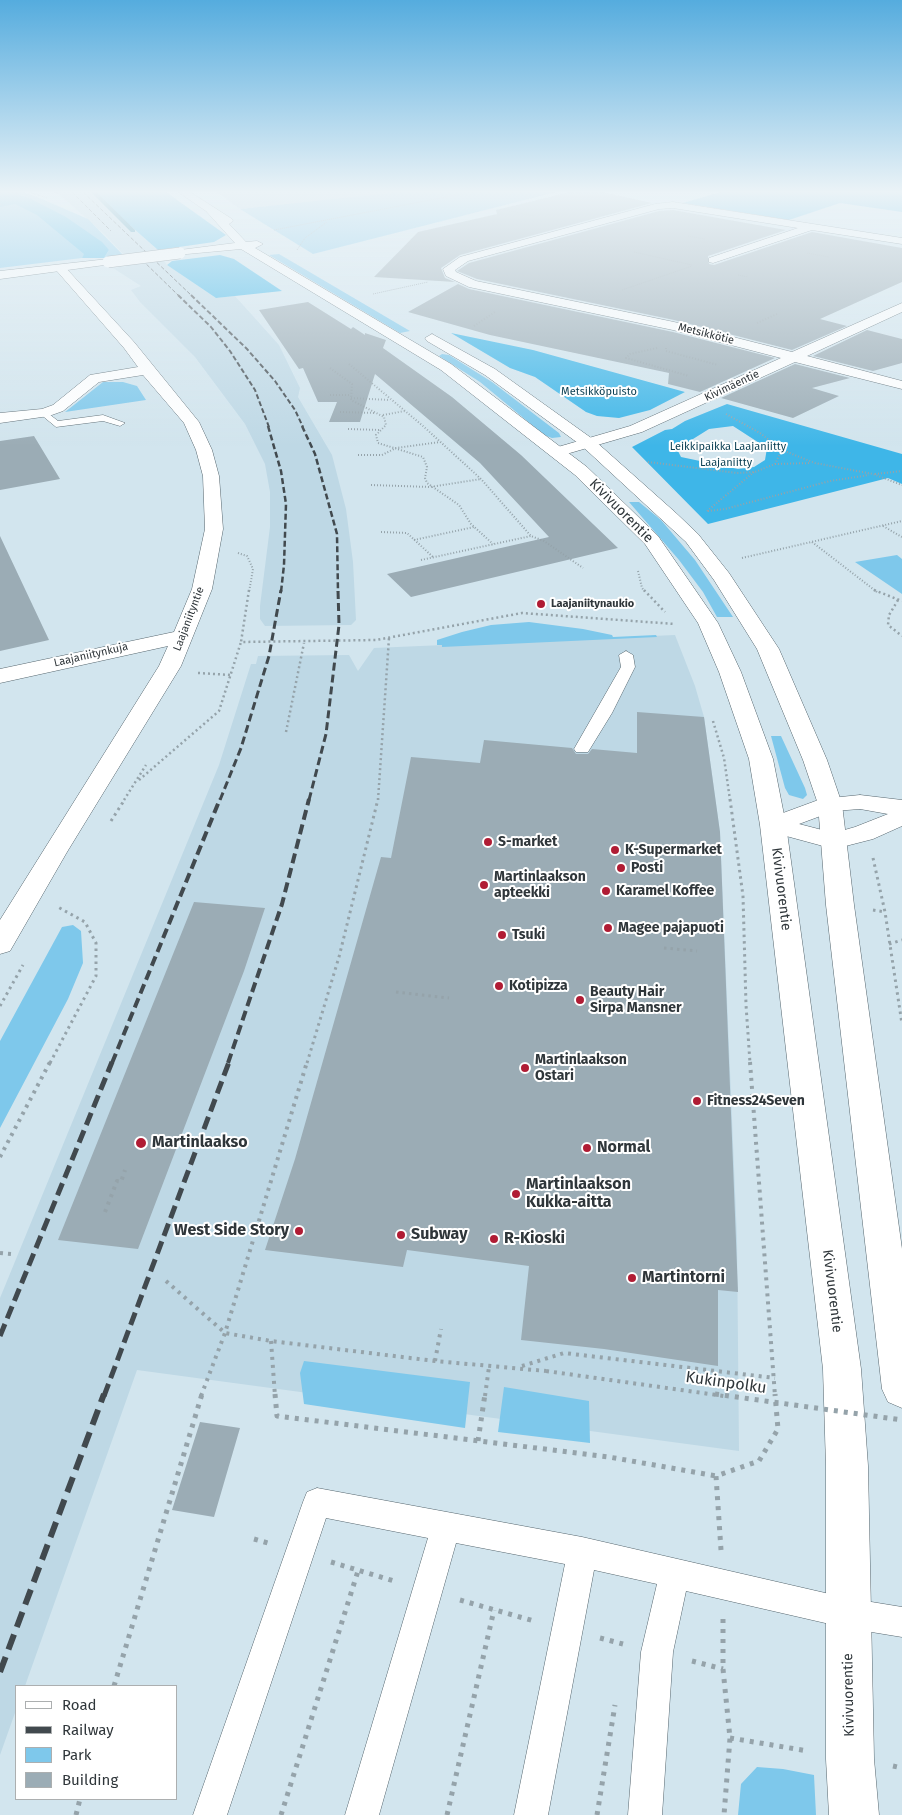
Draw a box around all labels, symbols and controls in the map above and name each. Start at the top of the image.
street label: Metsikkötie [677,321,735,347]
street label: Kivimäentie [702,368,762,404]
park label: Metsikköpuisto [561,385,637,399]
park label: Leikkipaikka Laajaniitty [670,440,786,454]
park label: Laajaniitty [700,456,752,470]
street label: Kivivuorentie [585,475,657,547]
street label: Laajaniityntie [171,585,207,653]
place label: Laajaniitynaukio [551,597,634,611]
marker: Laajaniitynaukio [535,598,547,610]
street label: Laajaniitynkuja [53,640,129,670]
place label: S-market [498,834,557,850]
marker: S-market [482,836,494,848]
place label: K-Supermarket [625,842,722,858]
marker: K-Supermarket [609,844,621,856]
street label: Kivivuorentie [768,846,794,932]
place label: Posti [631,860,663,876]
marker: Posti [615,862,627,874]
place label: Martinlaakson apteekki [494,869,586,902]
marker: Martinlaakson apteekki [478,879,490,891]
place label: Karamel Koffee [616,883,714,899]
marker: Karamel Koffee [600,885,612,897]
place label: Magee pajapuoti [618,920,724,936]
marker: Magee pajapuoti [602,922,614,934]
place label: Tsuki [512,927,545,943]
marker: Tsuki [496,929,508,941]
place label: Kotipizza [509,978,568,994]
marker: Kotipizza [493,980,505,992]
place label: Beauty Hair Sirpa Mansner [590,984,682,1016]
marker: Beauty Hair Sirpa Mansner [574,994,586,1006]
place label: Martinlaakson Ostari [535,1052,627,1084]
marker: Martinlaakson Ostari [519,1062,531,1074]
place label: Fitness24Seven [707,1093,805,1109]
marker: Fitness24Seven [691,1095,703,1107]
place label: Martinlaakso [152,1133,248,1153]
marker: Martinlaakso [134,1136,148,1150]
place label: Normal [597,1138,650,1158]
marker: Normal [581,1142,593,1154]
place label: Martinlaakson Kukka-aitta [526,1175,631,1213]
marker: Martinlaakson Kukka-aitta [510,1188,522,1200]
place label: West Side Story [174,1221,289,1241]
marker: West Side Story [293,1225,305,1237]
place label: Subway [411,1225,467,1245]
marker: Subway [395,1229,407,1241]
place label: R-Kioski [504,1229,565,1249]
marker: R-Kioski [488,1233,500,1245]
street label: Kivivuorentie [819,1248,845,1334]
place label: Martintorni [642,1268,725,1288]
marker: Martintorni [626,1272,638,1284]
street label: Kukinpolku [684,1368,768,1398]
street label: Kivivuorentie [840,1653,858,1737]
legend [15,1685,178,1800]
text: Road [62,1696,97,1714]
text: Railway [62,1721,114,1739]
text: Park [62,1746,92,1764]
text: Building [62,1771,118,1789]

